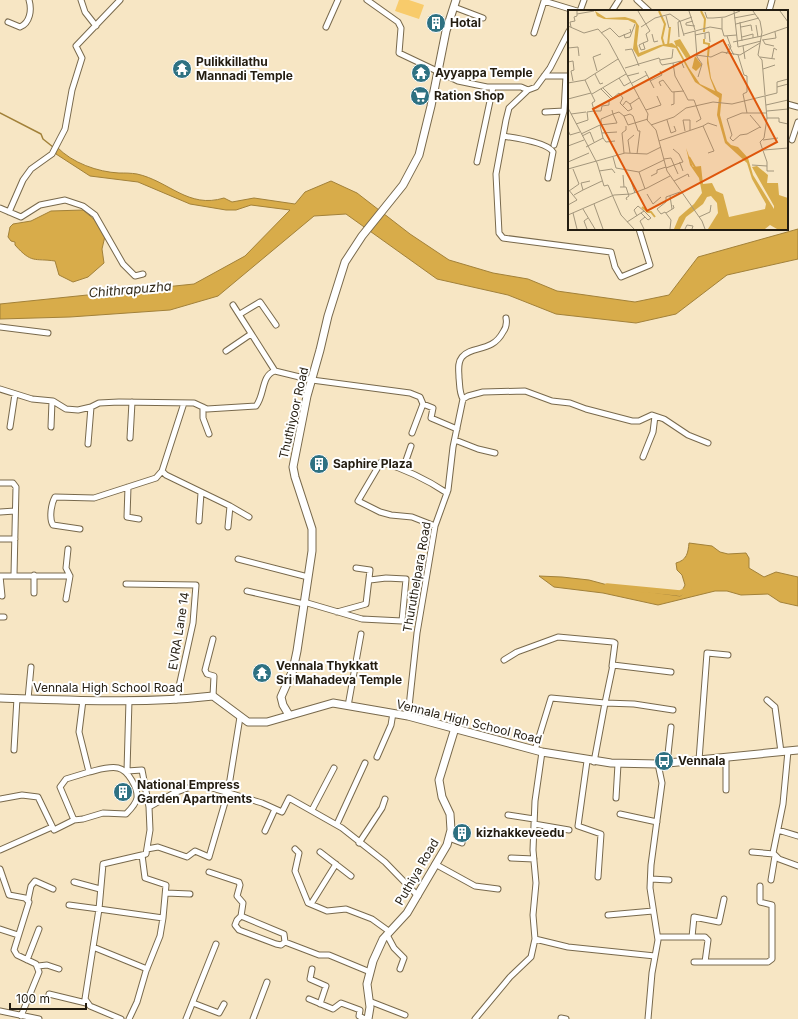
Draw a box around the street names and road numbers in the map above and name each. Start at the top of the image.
street label: Thuthiyoor Road [276,366,311,460]
street label: Thuruthelpara Road [399,520,434,633]
street label: EVRA Lane 14 [165,591,192,671]
street label: Vennala High School Road [33,680,183,695]
street label: Vennala High School Road [395,696,543,747]
street label: Puthiya Road [391,836,442,908]

